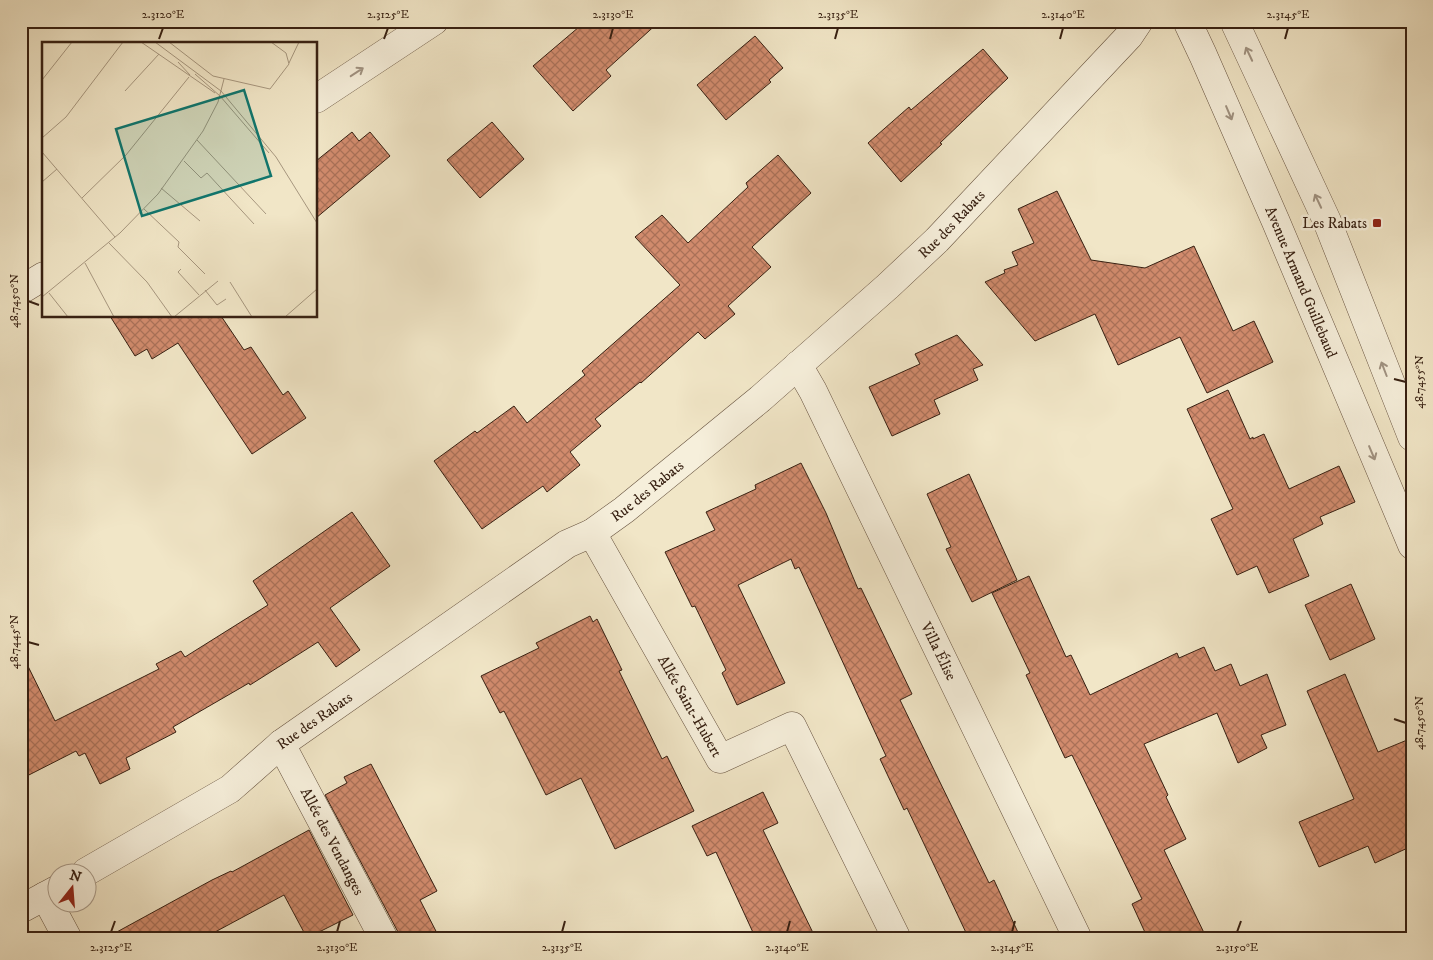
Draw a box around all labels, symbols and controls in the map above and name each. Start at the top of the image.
text: 2.3120°E [142,7,185,22]
text: 2.3125°E [367,7,409,22]
text: 2.3130°E [592,7,634,22]
text: 2.3135°E [818,7,859,22]
text: 2.3140°E [1041,7,1085,22]
text: 2.3145°E [1267,7,1310,22]
inset map [42,42,318,318]
one-way arrow [1244,47,1253,62]
one-way arrow [350,67,364,77]
one-way arrow [1224,105,1234,120]
street label: Rue des Rabats [914,186,989,262]
one-way arrow [1312,194,1322,209]
street label: Avenue Armand Guillebaud [1261,203,1342,361]
place label: Les Rabats [1302,214,1367,233]
marker: Les Rabats [1371,217,1383,229]
text: 48.7450°N [7,274,22,328]
text: 48.7455°N [1412,355,1427,409]
one-way arrow [1379,361,1388,377]
one-way arrow [1368,445,1378,460]
street label: Rue des Rabats [607,456,687,526]
text: 48.7445°N [7,615,22,669]
street label: Villa Élise [916,618,961,683]
street label: Allée Saint-Hubert [654,652,727,761]
street label: Rue des Rabats [273,688,356,754]
text: 48.7450°N [1412,696,1427,750]
street label: Allée des Vendanges [296,784,369,898]
north arrow [48,862,98,912]
text: N [67,866,84,887]
text: 2.3125°E [90,940,132,955]
text: 2.3130°E [316,940,358,955]
text: 2.3135°E [542,940,583,955]
text: 2.3140°E [765,940,809,955]
text: 2.3145°E [991,940,1034,955]
text: 2.3150°E [1216,940,1259,955]

